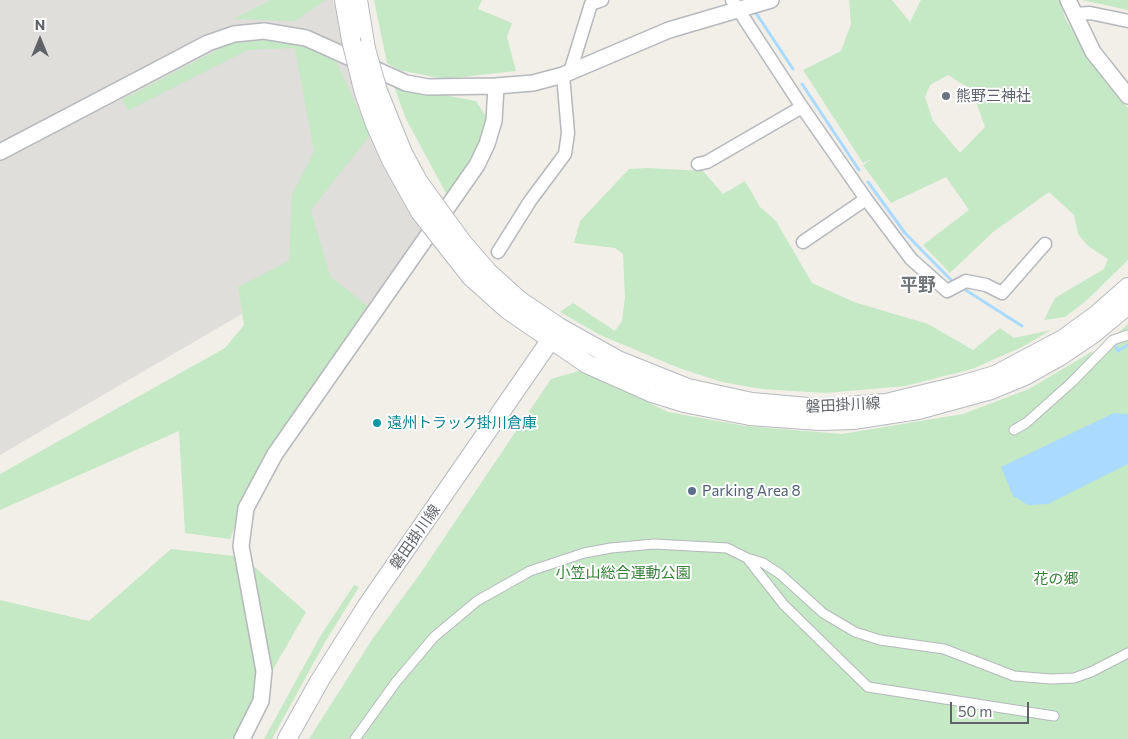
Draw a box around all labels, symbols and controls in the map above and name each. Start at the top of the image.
north arrow [15,15,65,65]
text: N [35,16,45,33]
place label: 熊野三神社 [956,87,1031,105]
marker: 熊野三神社 [940,90,952,102]
district label: 平野 [900,274,936,296]
street label: 磐田掛川線 [805,394,881,416]
place label: 遠州トラック掛川倉庫 [387,414,537,432]
marker: 遠州トラック掛川倉庫 [371,417,383,429]
place label: Parking Area 8 [702,482,801,500]
marker: Parking Area 8 [686,485,698,497]
street label: 磐田掛川線 [386,501,444,573]
park label: 小笠山総合運動公園 [556,564,690,582]
park label: 花の郷 [1034,570,1078,588]
scale bar [953,692,1032,724]
text: 50 m [958,702,992,720]

